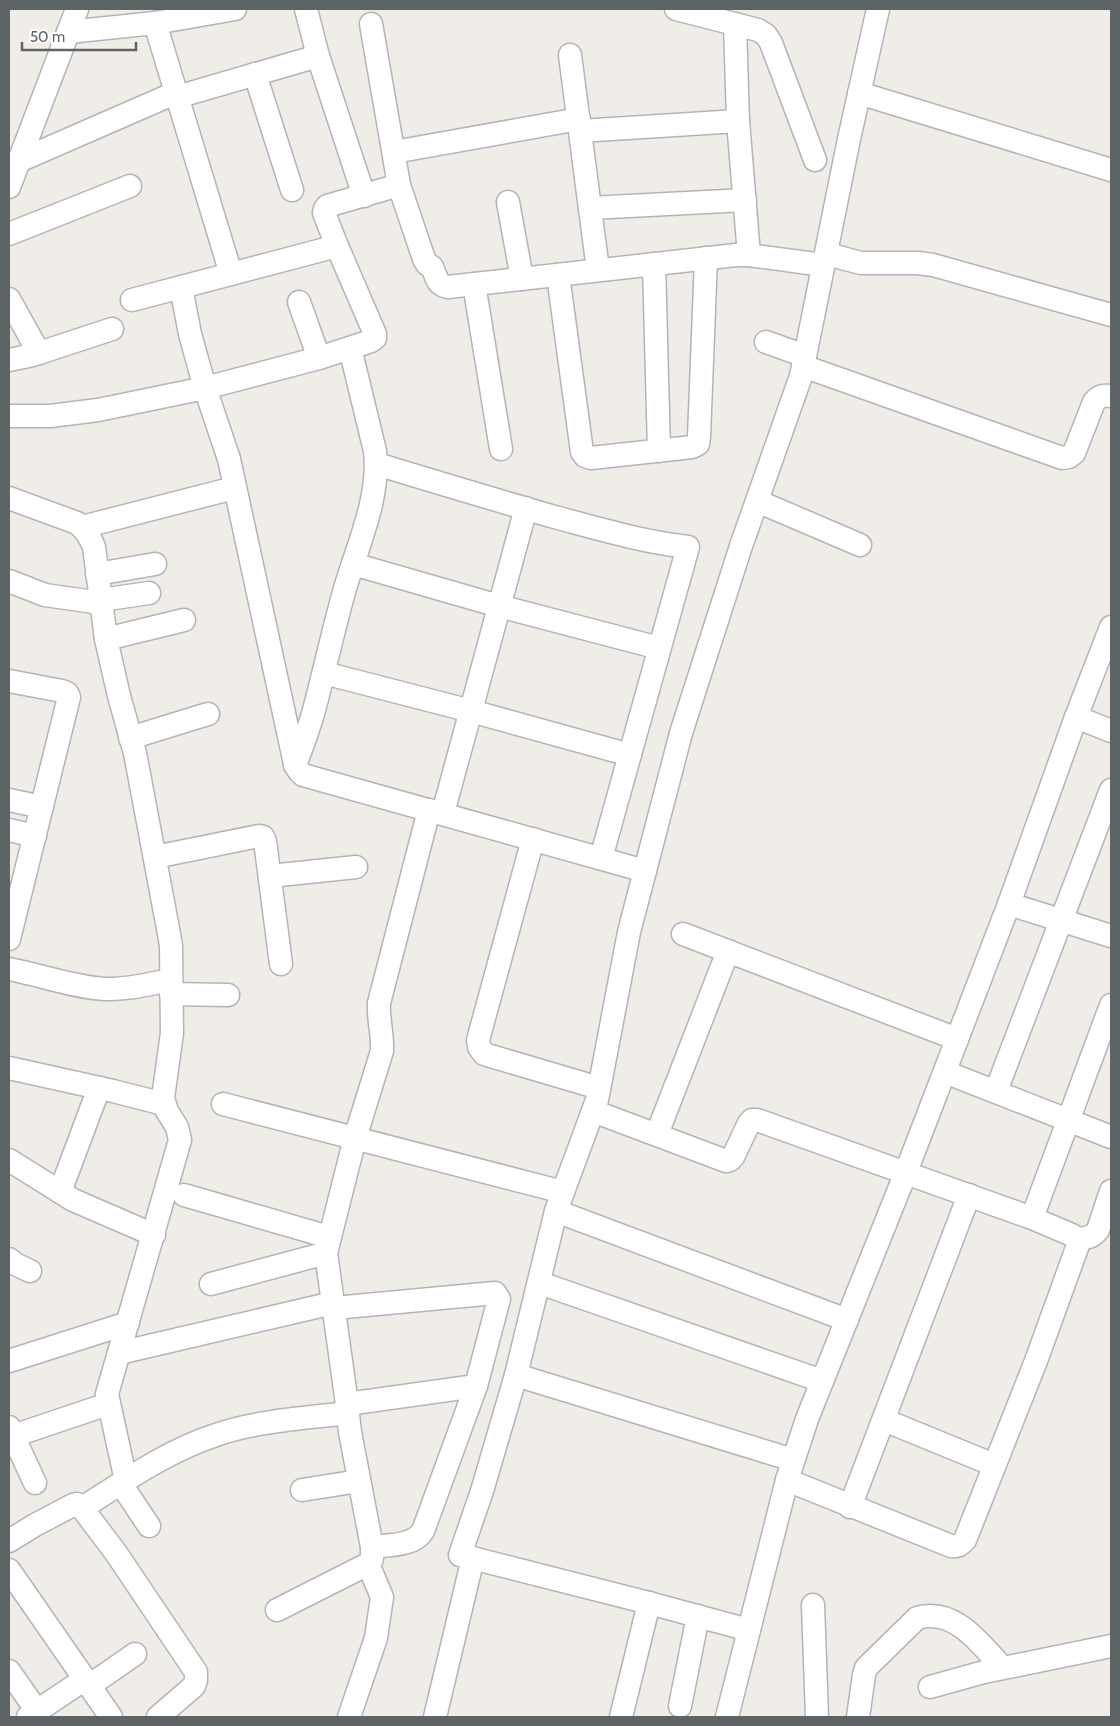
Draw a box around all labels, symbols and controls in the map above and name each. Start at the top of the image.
scale bar [22,20,136,52]
text: 50 m [30,28,65,46]

